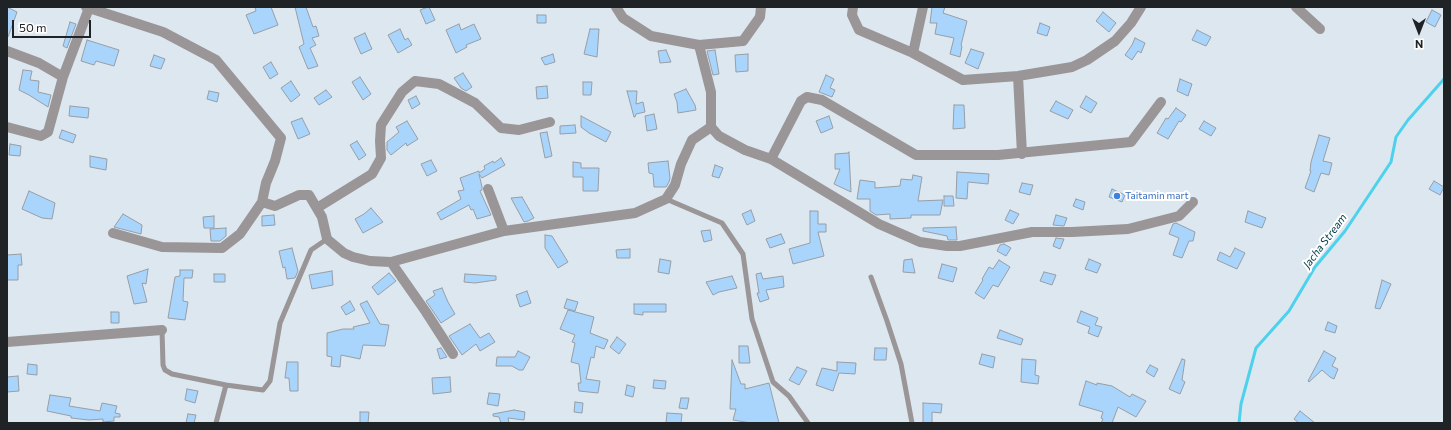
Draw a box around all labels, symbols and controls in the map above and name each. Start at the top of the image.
scale bar [14,12,93,38]
north arrow [1399,12,1439,52]
text: 50 m [19,20,47,34]
text: N [1415,38,1423,51]
place label: Taitamin mart [1125,190,1189,202]
marker: Taitamin mart [1112,191,1122,201]
water label: Jacha Stream [1300,211,1350,271]

